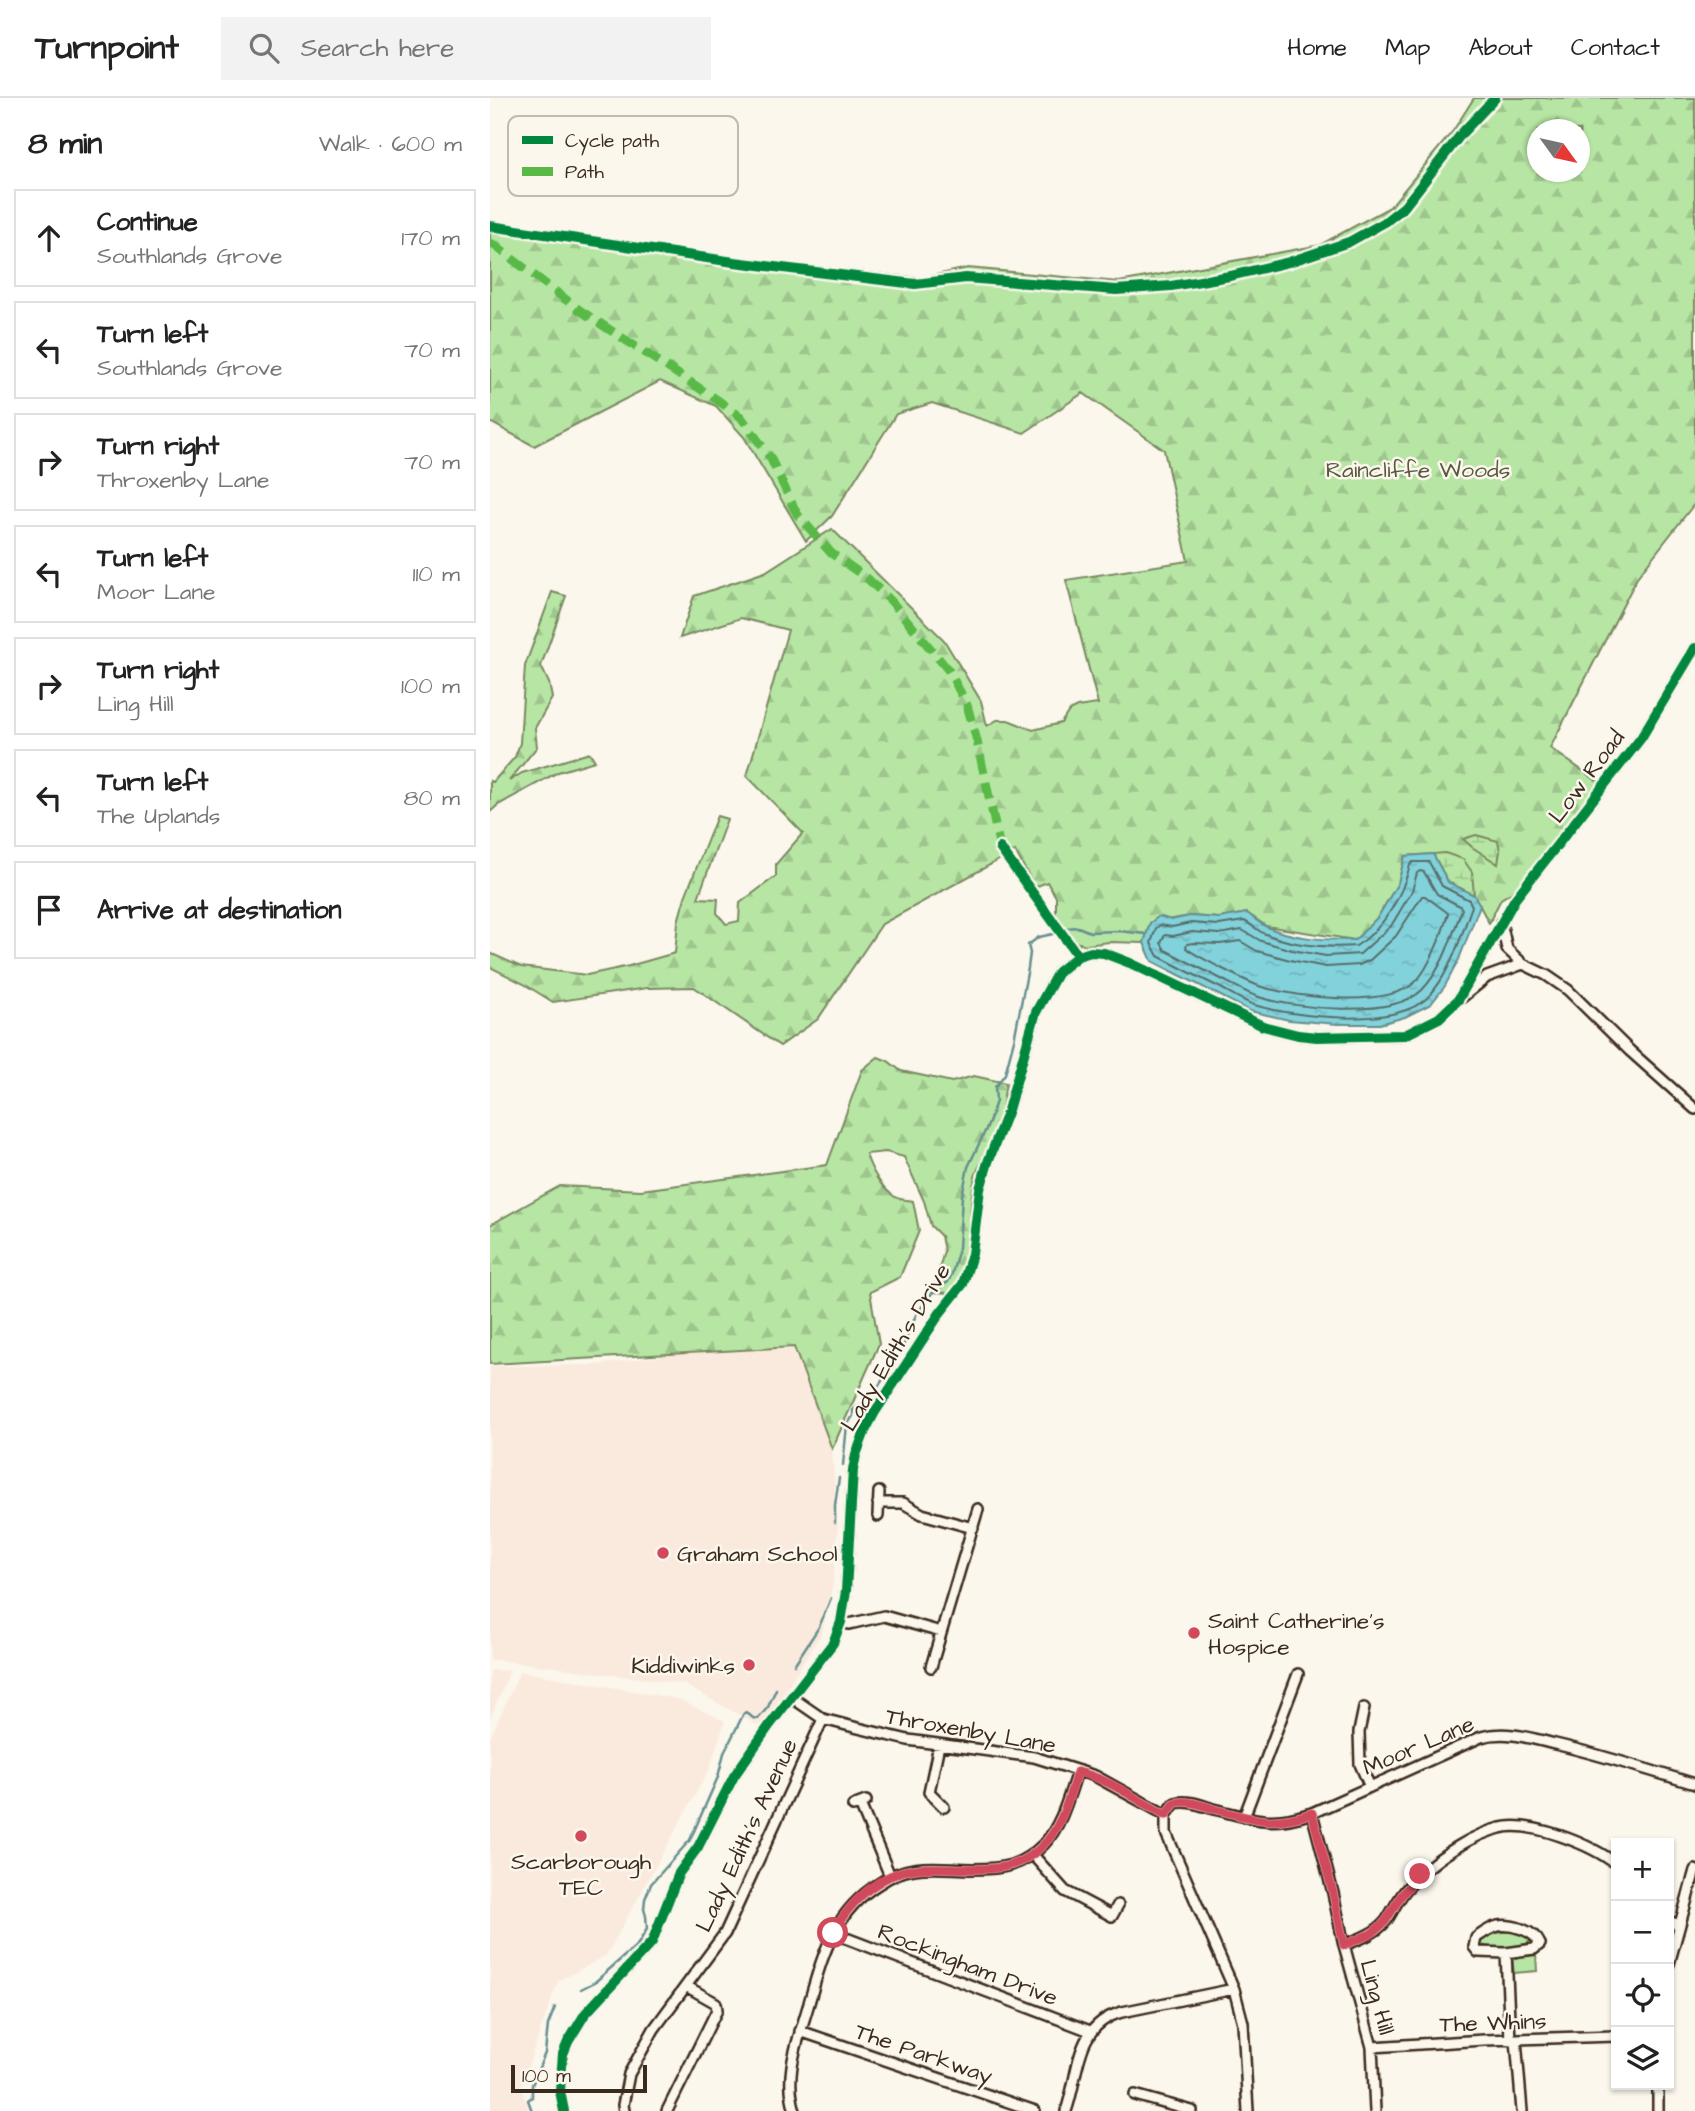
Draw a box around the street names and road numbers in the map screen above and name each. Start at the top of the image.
street label: Low Road [1541,723,1633,830]
street label: Lady Edith's Drive [833,1258,960,1438]
street label: Throxenby Lane [883,1700,1059,1763]
street label: Moor Lane [1358,1708,1479,1784]
street label: Lady Edith's Avenue [688,1733,807,1938]
street label: Rockingham Drive [873,1916,1062,2015]
street label: Ling Hill [1351,1956,1402,2039]
street label: The Whins [1439,2005,1547,2041]
street label: The Parkway [850,2015,997,2093]

